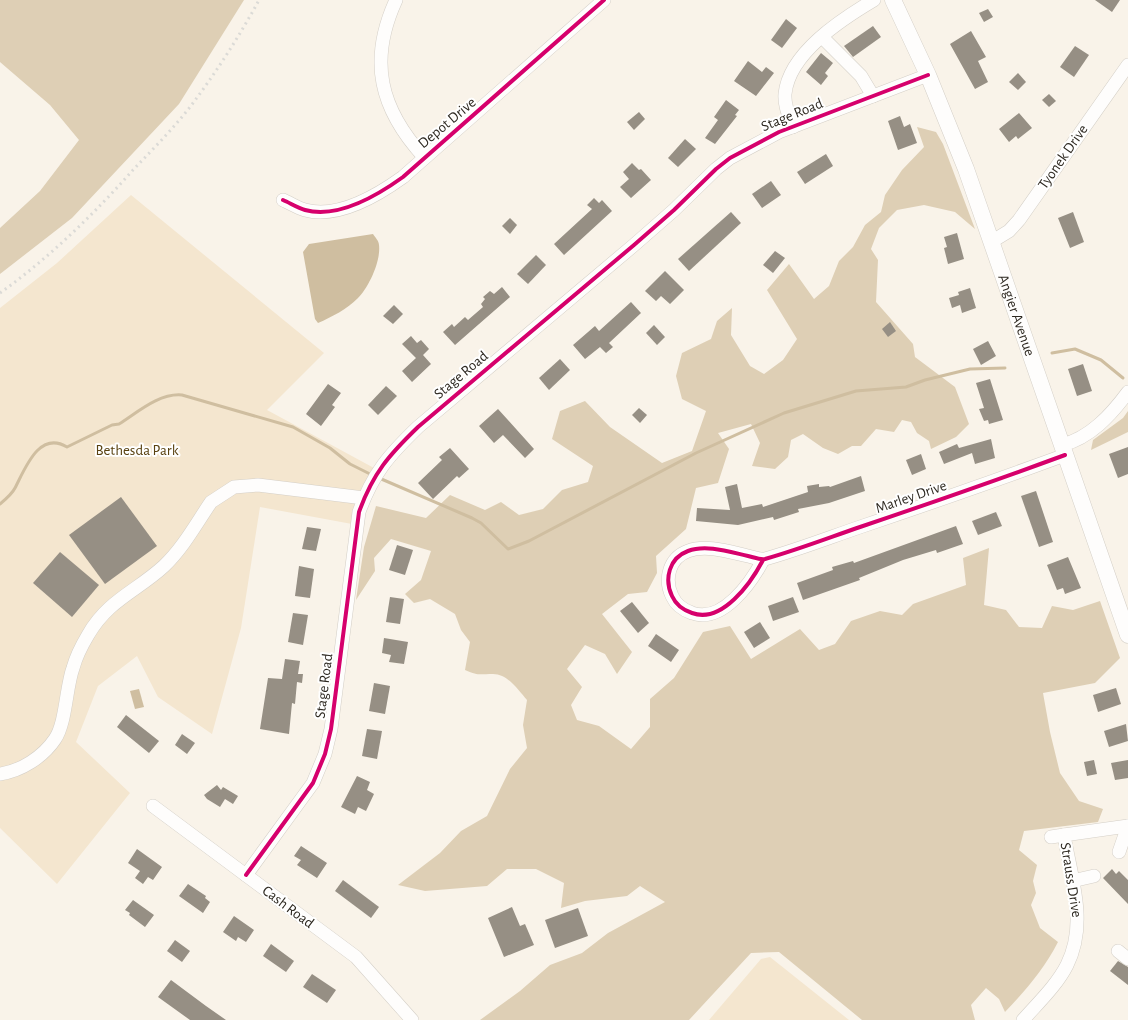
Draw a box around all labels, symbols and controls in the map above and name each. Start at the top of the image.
street label: Depot Drive [415,95,479,151]
street label: Stage Road [759,96,825,134]
street label: Tyonek Drive [1035,122,1091,192]
street label: Angier Avenue [996,273,1038,358]
street label: Stage Road [431,348,491,402]
park label: Bethesda Park [96,443,179,458]
street label: Marley Drive [874,478,949,516]
street label: Stage Road [313,652,335,719]
street label: Strauss Drive [1058,841,1084,919]
street label: Cash Road [259,883,317,931]

